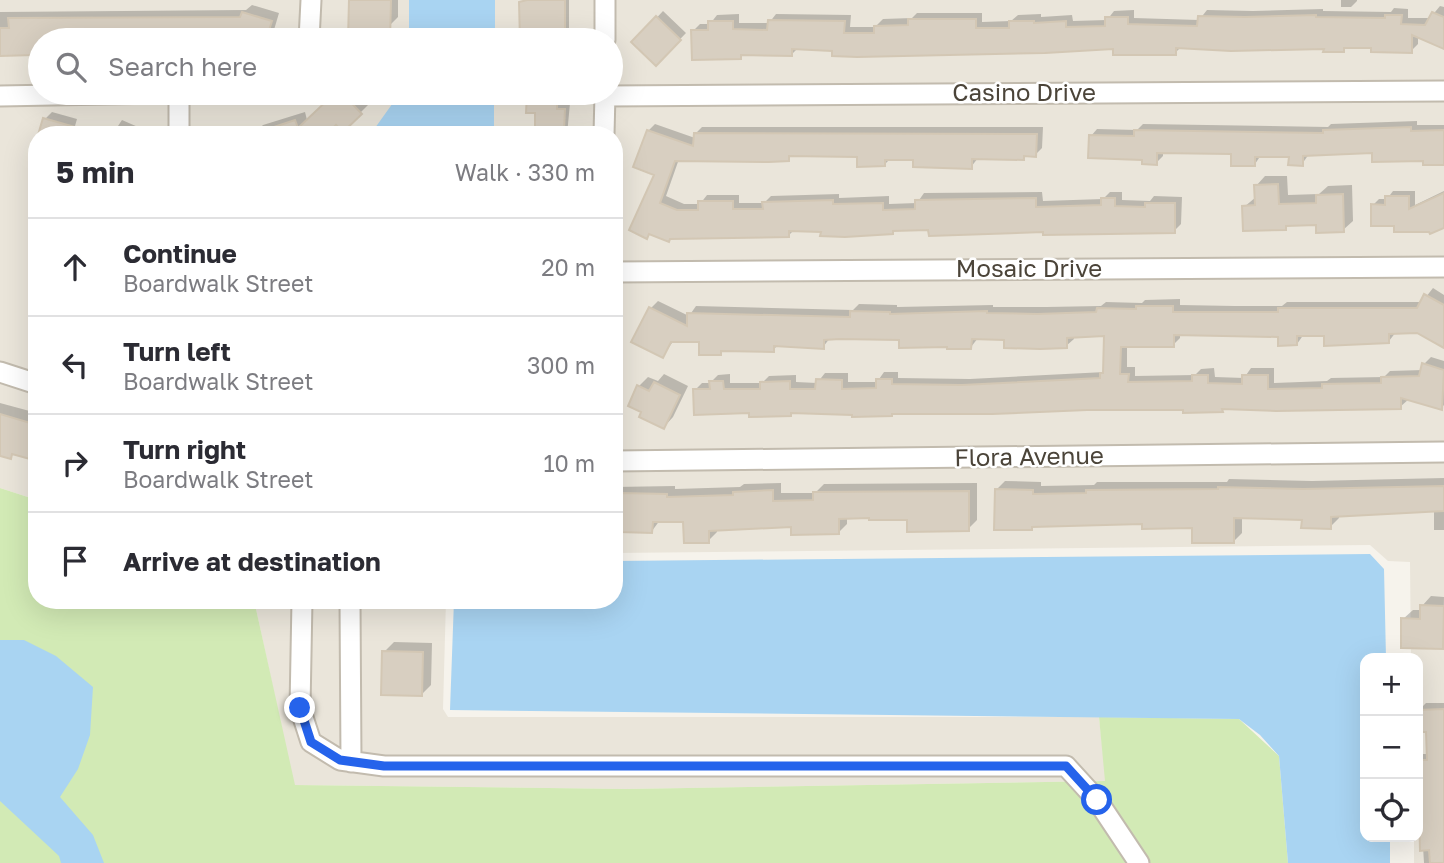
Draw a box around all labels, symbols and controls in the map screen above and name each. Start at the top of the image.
search box [28,28,623,105]
icon: search [52,48,90,86]
text: Search here [108,51,257,82]
street label: Casino Drive [952,77,1096,106]
text: 5 min [56,154,134,190]
text: Walk · 330 m [455,158,595,186]
text: Continue [123,238,237,269]
icon: ahead [56,248,94,286]
text: 20 m [541,253,595,281]
street label: Mosaic Drive [956,253,1102,282]
text: Boardwalk Street [123,269,313,297]
text: Turn left [123,336,231,367]
icon: left [56,346,94,384]
text: 300 m [527,351,595,379]
text: Boardwalk Street [123,367,313,395]
text: Turn right [123,434,246,465]
street label: Flora Avenue [954,440,1104,471]
icon: right [56,444,94,482]
text: 10 m [543,449,595,477]
text: Boardwalk Street [123,465,313,493]
icon: arrive [56,542,94,580]
text: Arrive at destination [123,546,381,577]
map controls [1360,653,1423,842]
button: + [1360,653,1423,716]
route end [284,692,315,723]
button: − [1360,716,1423,779]
button: locate [1360,779,1423,842]
route start [1081,784,1112,815]

